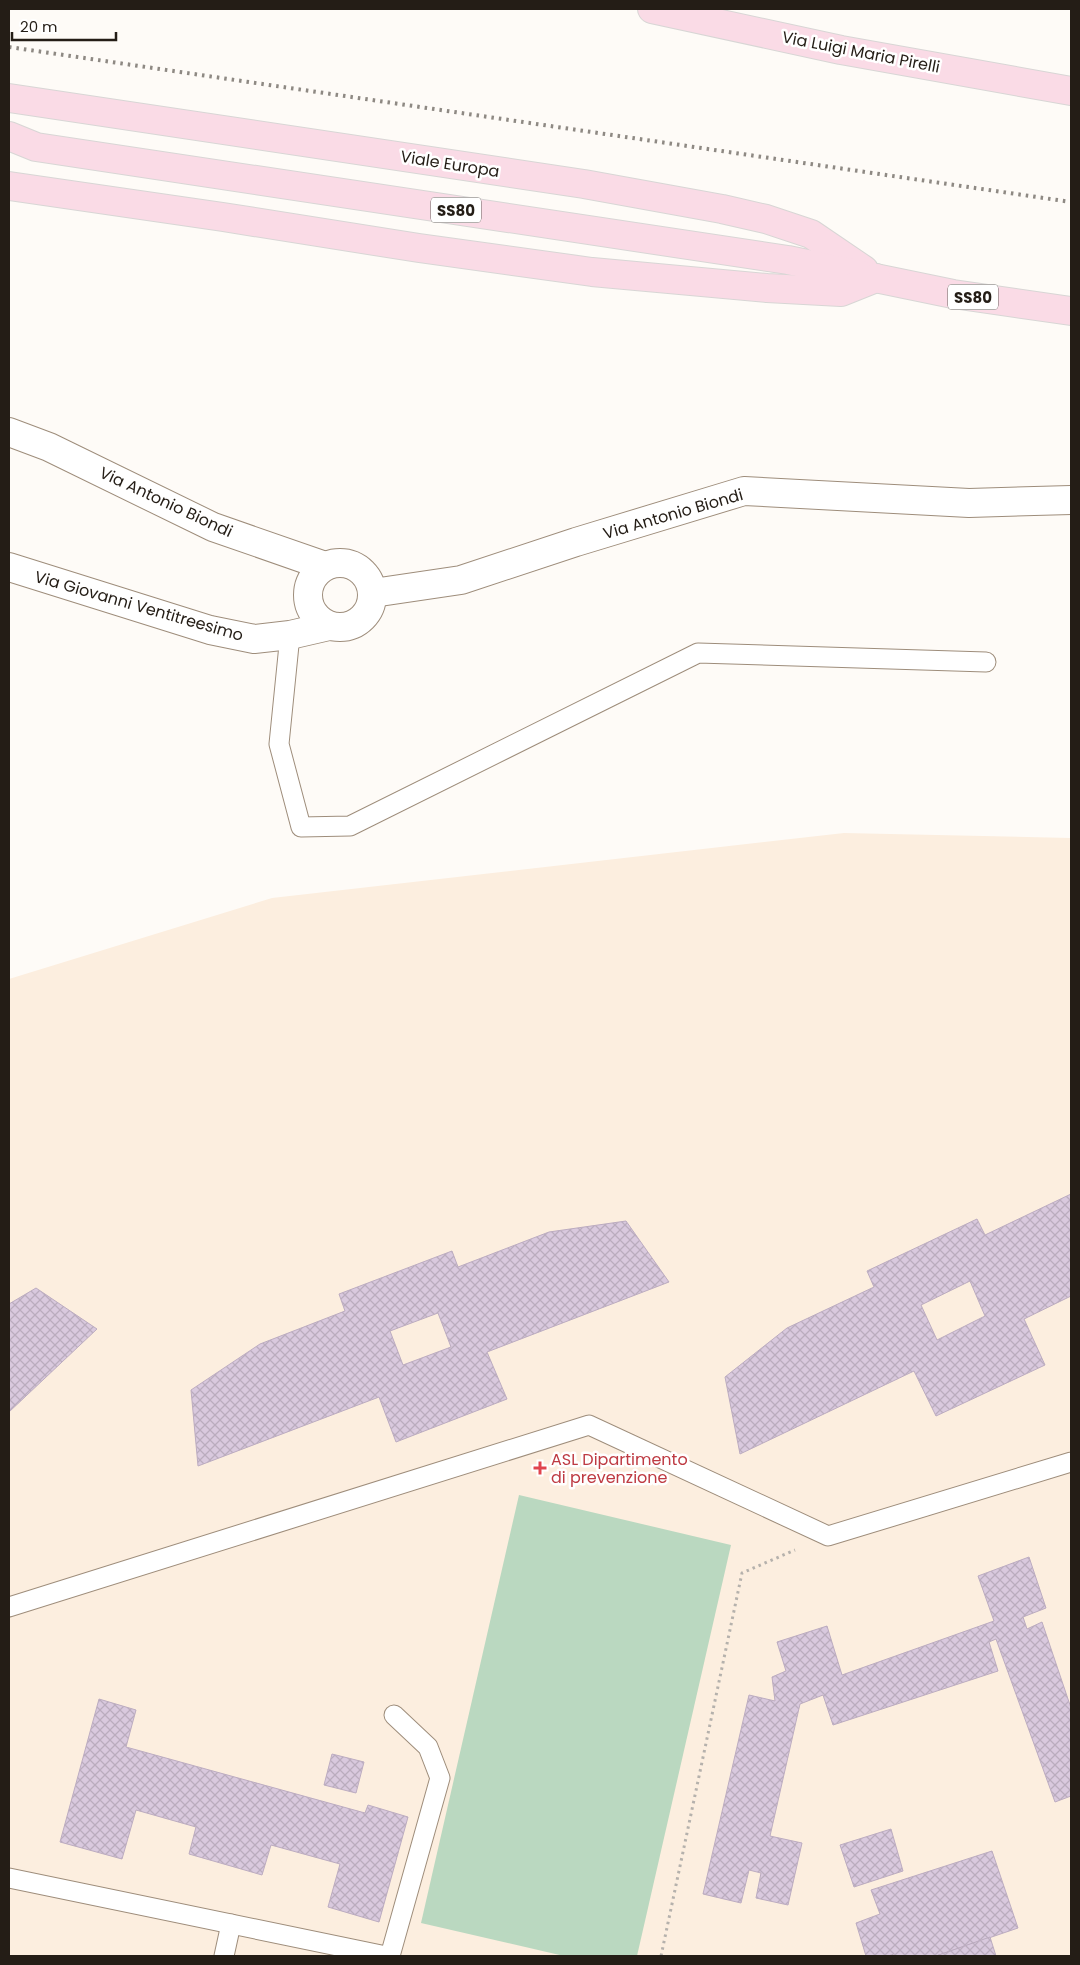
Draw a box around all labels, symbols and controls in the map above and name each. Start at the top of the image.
scale bar [12,10,116,42]
text: 20 m [20,16,58,37]
street label: Via Luigi Maria Pirelli [780,25,942,79]
street label: Viale Europa [399,145,501,183]
road number: SS80 [431,198,481,222]
road number: SS80 [948,284,998,310]
street label: Via Antonio Biondi [96,461,236,543]
street label: Via Antonio Biondi [600,483,746,545]
street label: Via Giovanni Ventitreesimo [32,565,246,647]
place label: ASL Dipartimento di prevenzione [551,1448,688,1489]
marker: ASL Dipartimento di prevenzione [533,1461,547,1475]

